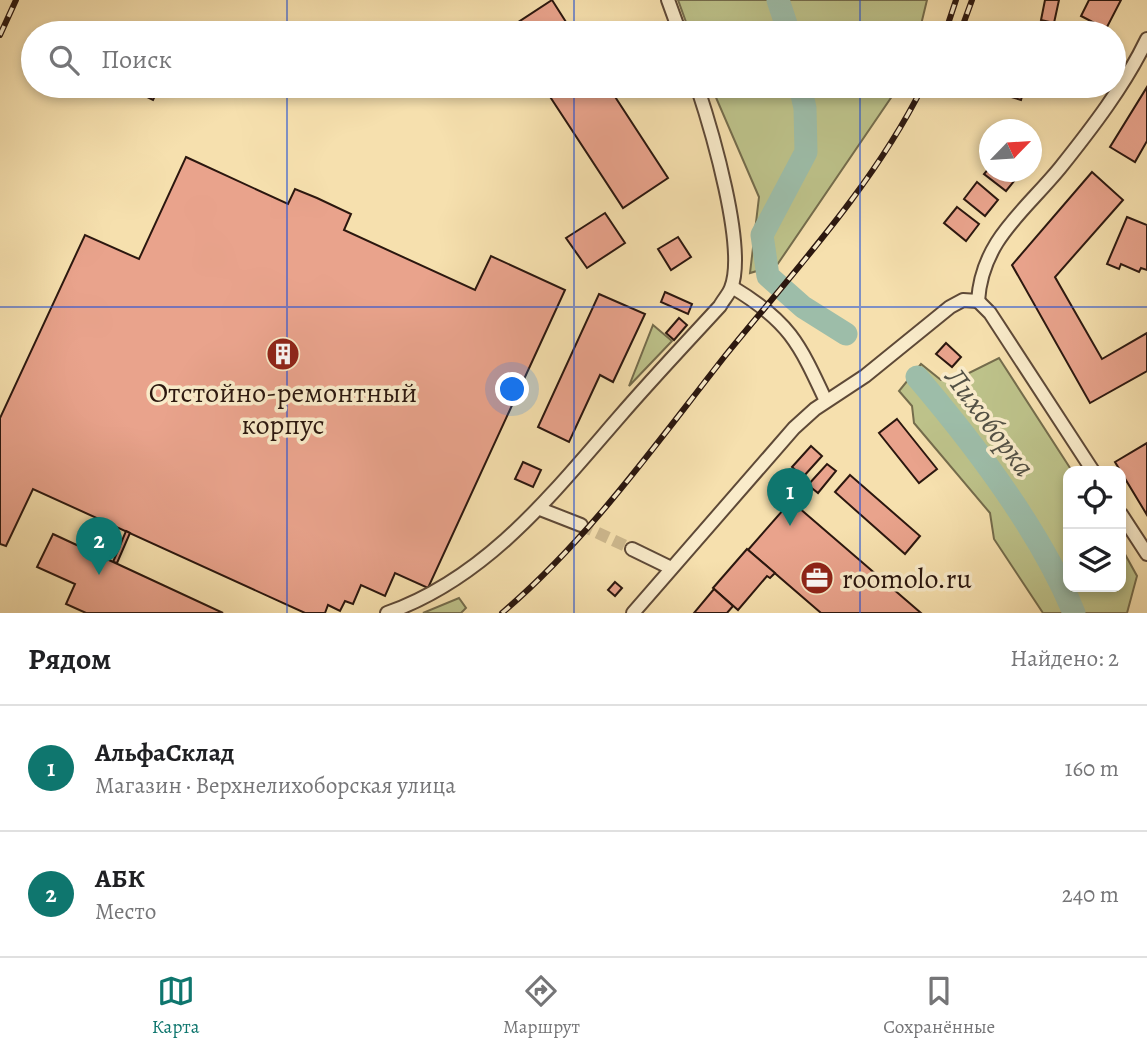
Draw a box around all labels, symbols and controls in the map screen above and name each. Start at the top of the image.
search box [21,21,1126,98]
icon: search [45,41,83,79]
text: Поиск [101,42,172,77]
north arrow [979,119,1042,182]
building icon: Отстойно-ремонтный корпус [264,335,302,373]
water label: Лихоборка [935,358,1044,485]
your location [495,372,529,406]
place label: Отстойно-ремонтный корпус [149,374,417,444]
map controls [1063,466,1126,592]
button: locate [1063,466,1126,529]
pin: 1 [767,468,813,526]
pin: 2 [76,517,122,575]
button: layers [1063,529,1126,592]
office icon: roomolo.ru [798,559,836,597]
place label: roomolo.ru [842,560,972,598]
text: Рядом [28,639,111,679]
text: Найдено: 2 [1010,643,1119,674]
text: АльфаСклад [95,735,234,770]
text: 1 [47,753,55,784]
text: 160 m [1065,753,1119,784]
text: Магазин · Верхнелихоборская улица [95,770,456,801]
text: АБК [95,861,145,896]
text: 2 [45,879,57,910]
text: 240 m [1062,879,1119,910]
text: Место [95,896,156,927]
tab: Карта [152,972,200,1040]
tab: Маршрут [503,972,580,1040]
tab: Сохранённые [883,972,995,1040]

